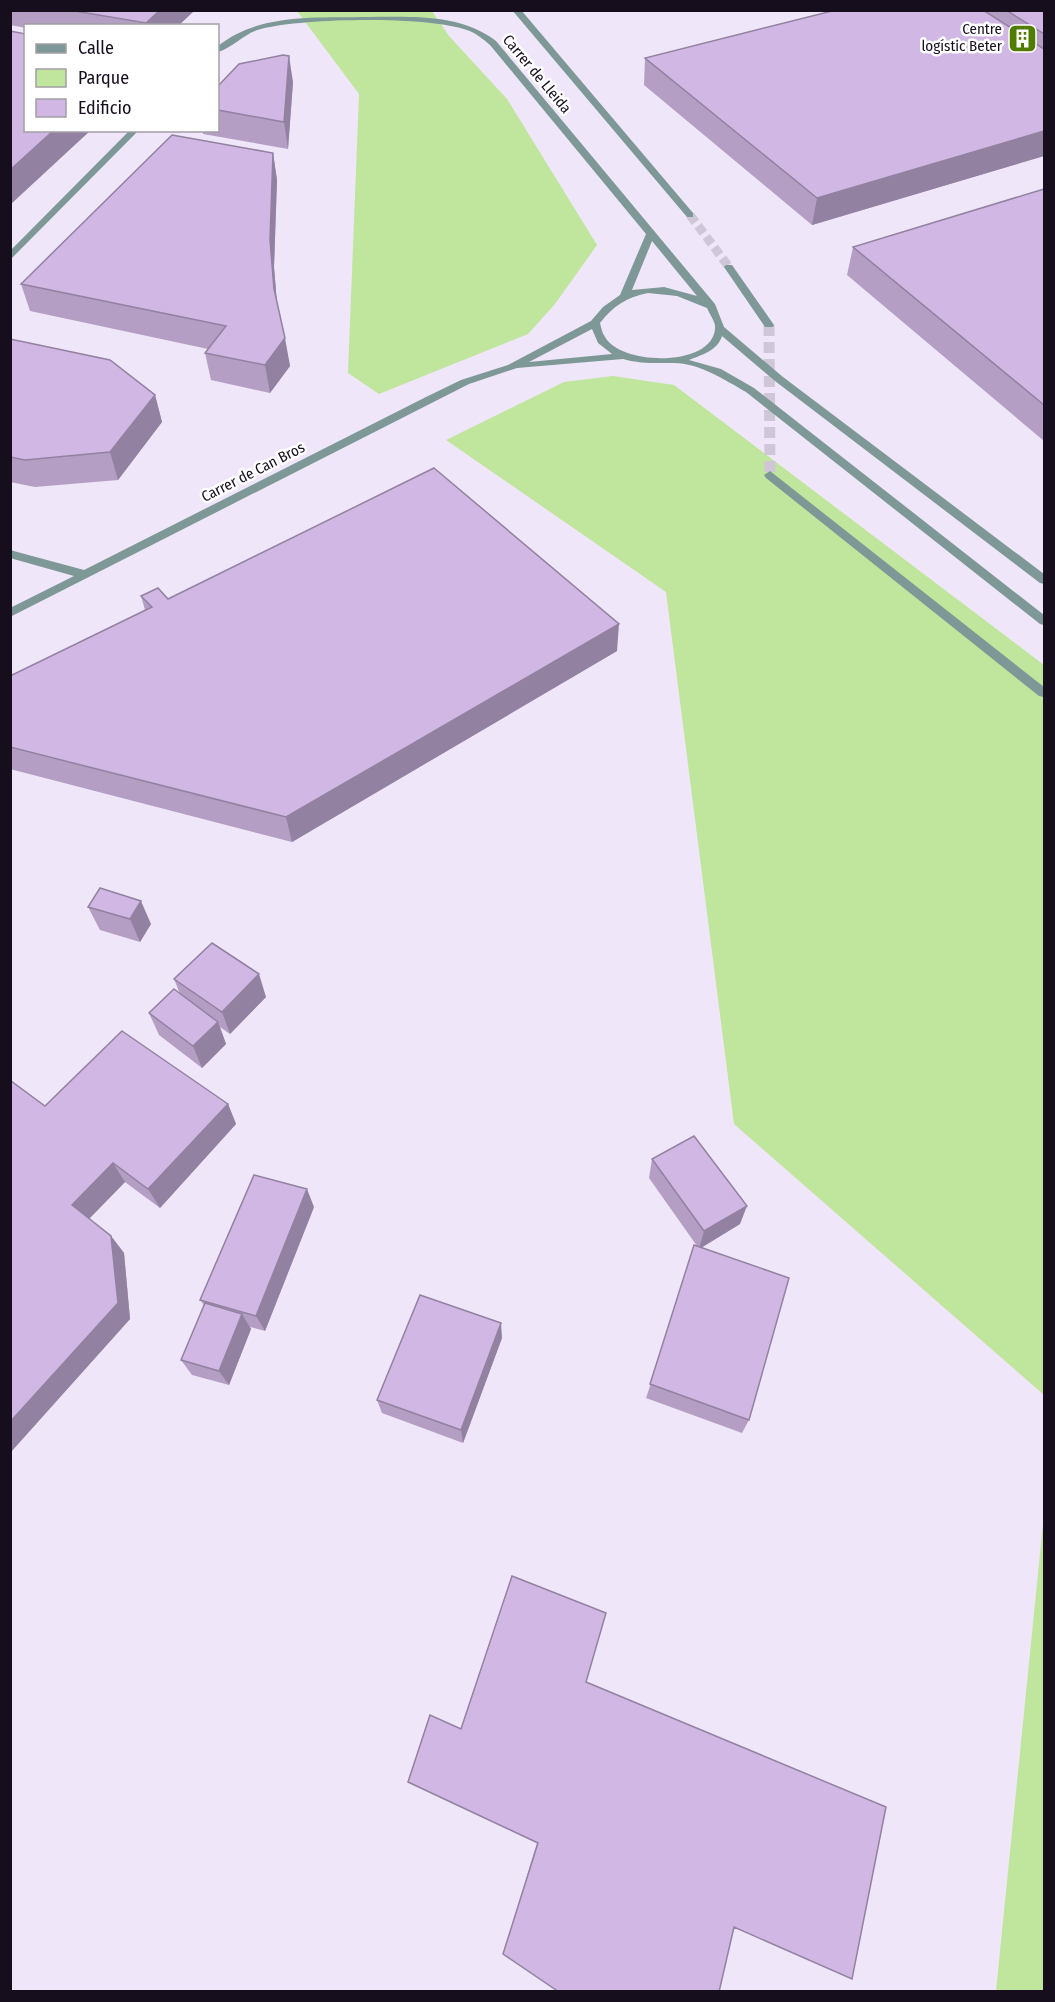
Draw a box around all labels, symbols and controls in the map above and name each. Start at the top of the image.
place label: Centre logístic Beter [921,20,1003,55]
building icon: Centre logístic Beter [1007,22,1039,54]
legend [24,24,219,132]
street label: Carrer de Lleida [499,31,575,117]
text: Calle [78,37,114,59]
text: Parque [78,67,129,89]
text: Edificio [78,97,131,119]
street label: Carrer de Can Bros [198,438,308,506]

